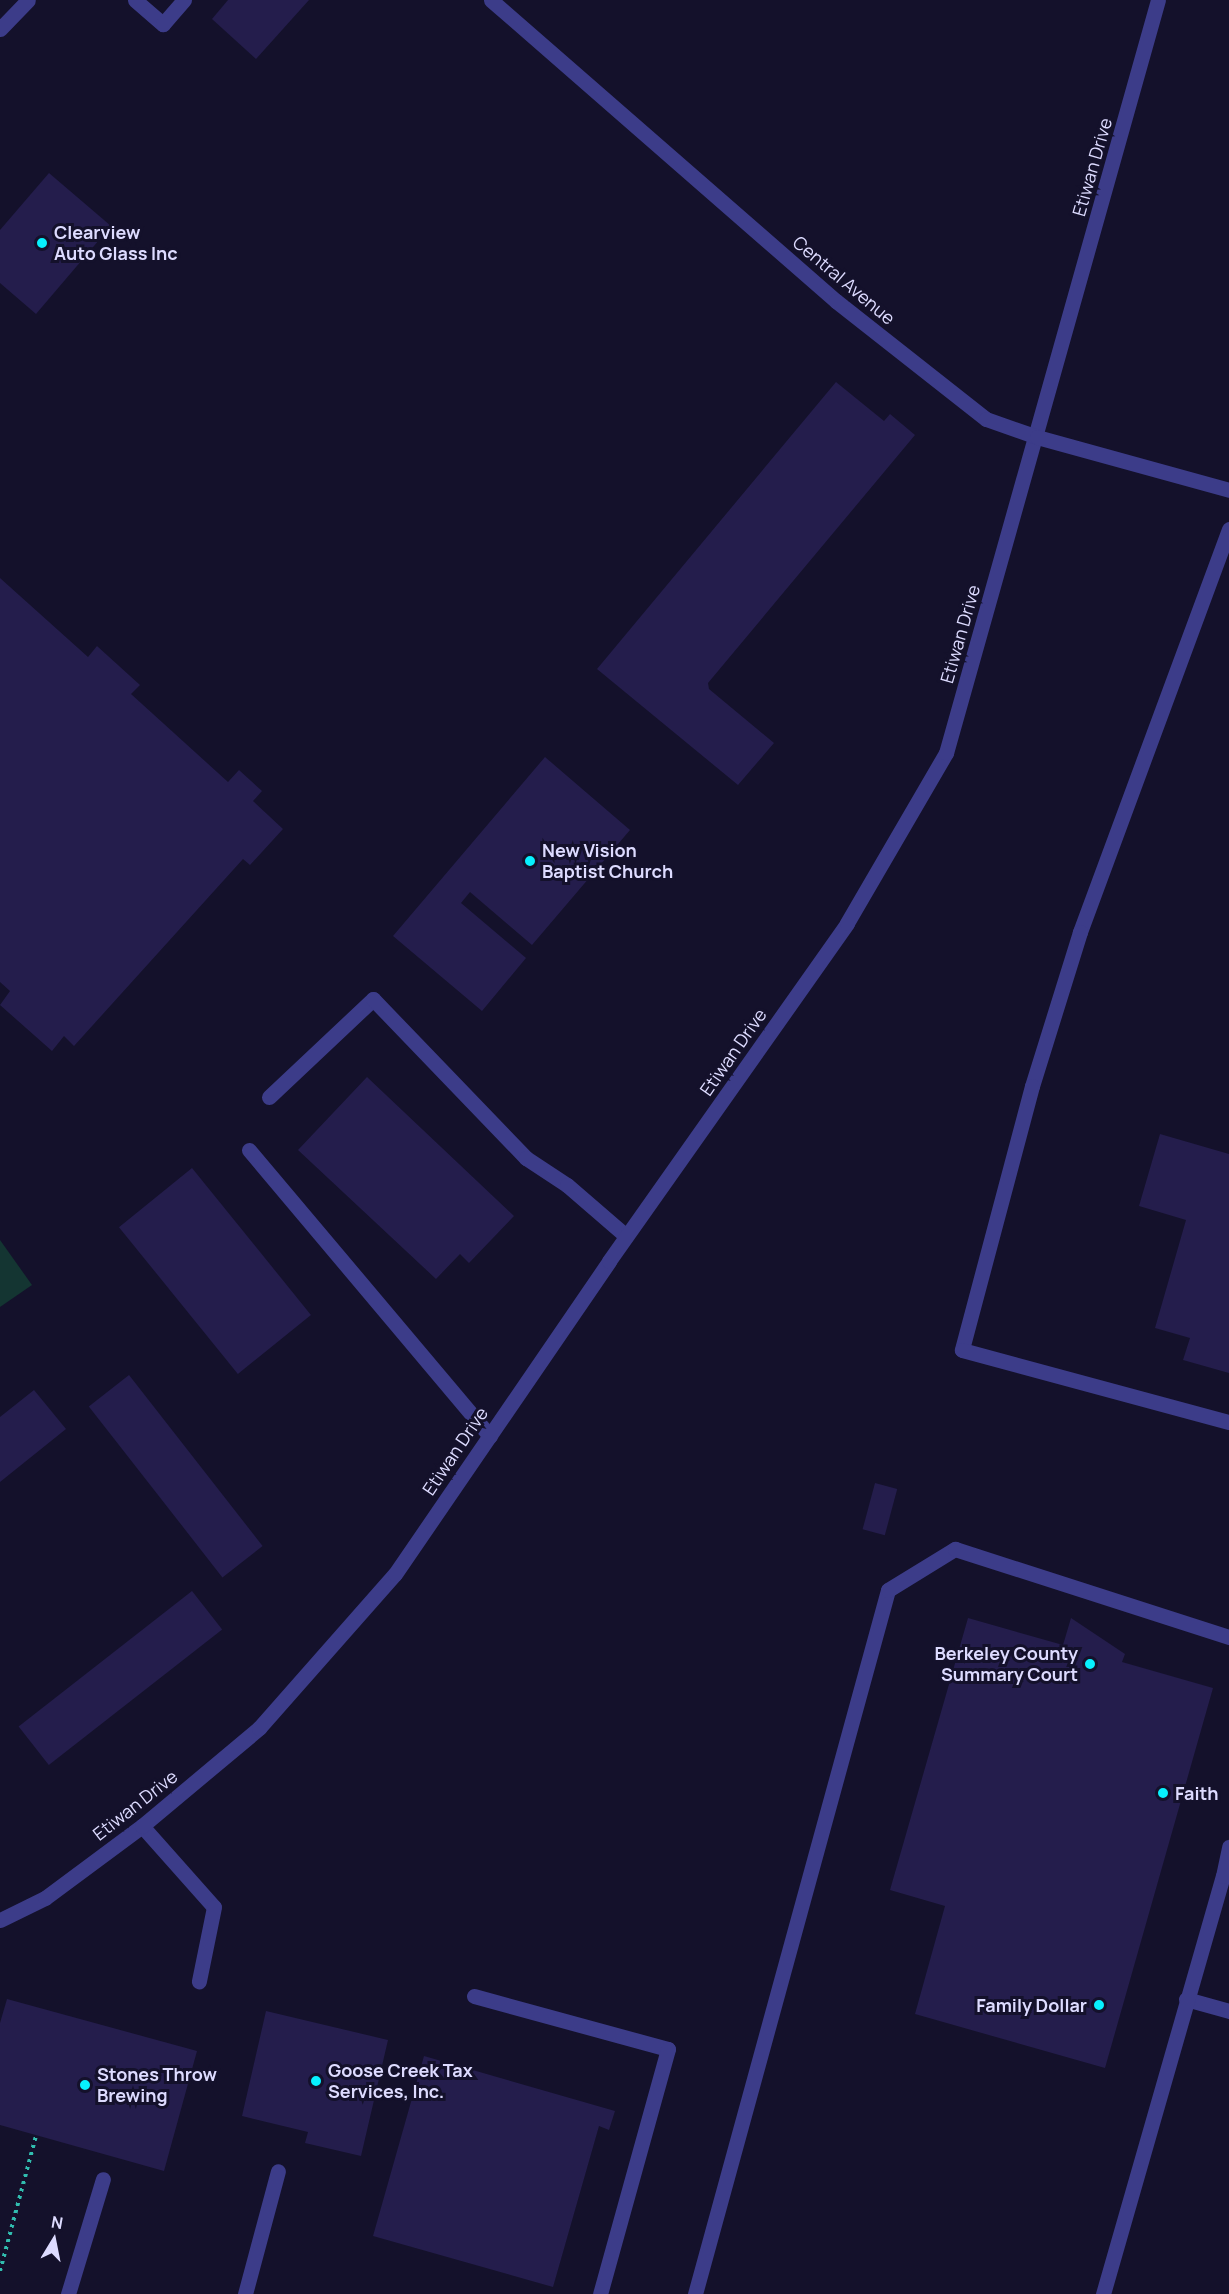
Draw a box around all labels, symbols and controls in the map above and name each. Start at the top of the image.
street label: Etiwan Drive [1068,115,1116,219]
place label: Clearview Auto Glass Inc [54,222,178,264]
street label: Central Avenue [789,231,899,329]
marker: Clearview Auto Glass Inc [35,236,49,250]
street label: Etiwan Drive [936,582,984,686]
place label: New Vision Baptist Church [542,840,673,882]
marker: New Vision Baptist Church [523,854,537,868]
street label: Etiwan Drive [695,1004,771,1100]
street label: Etiwan Drive [418,1403,492,1499]
place label: Berkeley County Summary Court [934,1643,1078,1686]
marker: Berkeley County Summary Court [1083,1657,1097,1671]
street label: Etiwan Drive [88,1765,182,1845]
place label: Faith [1175,1782,1219,1804]
marker: Faith [1156,1786,1170,1800]
place label: Family Dollar [976,1994,1087,2016]
marker: Family Dollar [1092,1998,1106,2012]
place label: Goose Creek Tax Services, Inc. [328,2060,473,2102]
place label: Stones Throw Brewing [97,2064,217,2106]
marker: Goose Creek Tax Services, Inc. [309,2074,323,2088]
marker: Stones Throw Brewing [78,2078,92,2092]
north arrow [24,2210,84,2270]
text: N [50,2210,65,2234]

